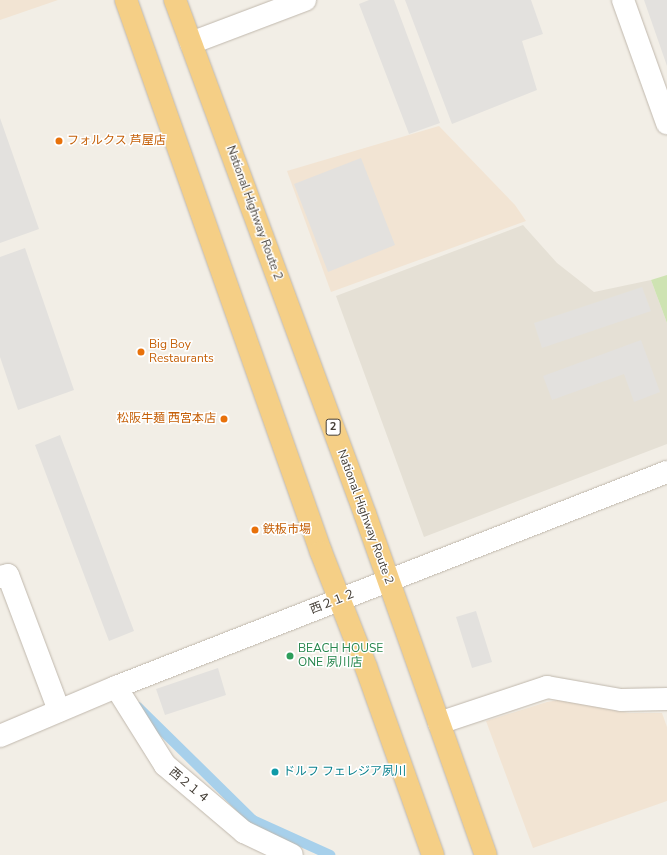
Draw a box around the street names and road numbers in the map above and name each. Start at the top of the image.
street label: National Highway Route 2 [223,144,285,282]
road number: 2 [325,418,341,436]
street label: National Highway Route 2 [334,448,396,586]
street label: 西２１２ [308,587,358,617]
street label: 西２１４ [166,765,212,807]

